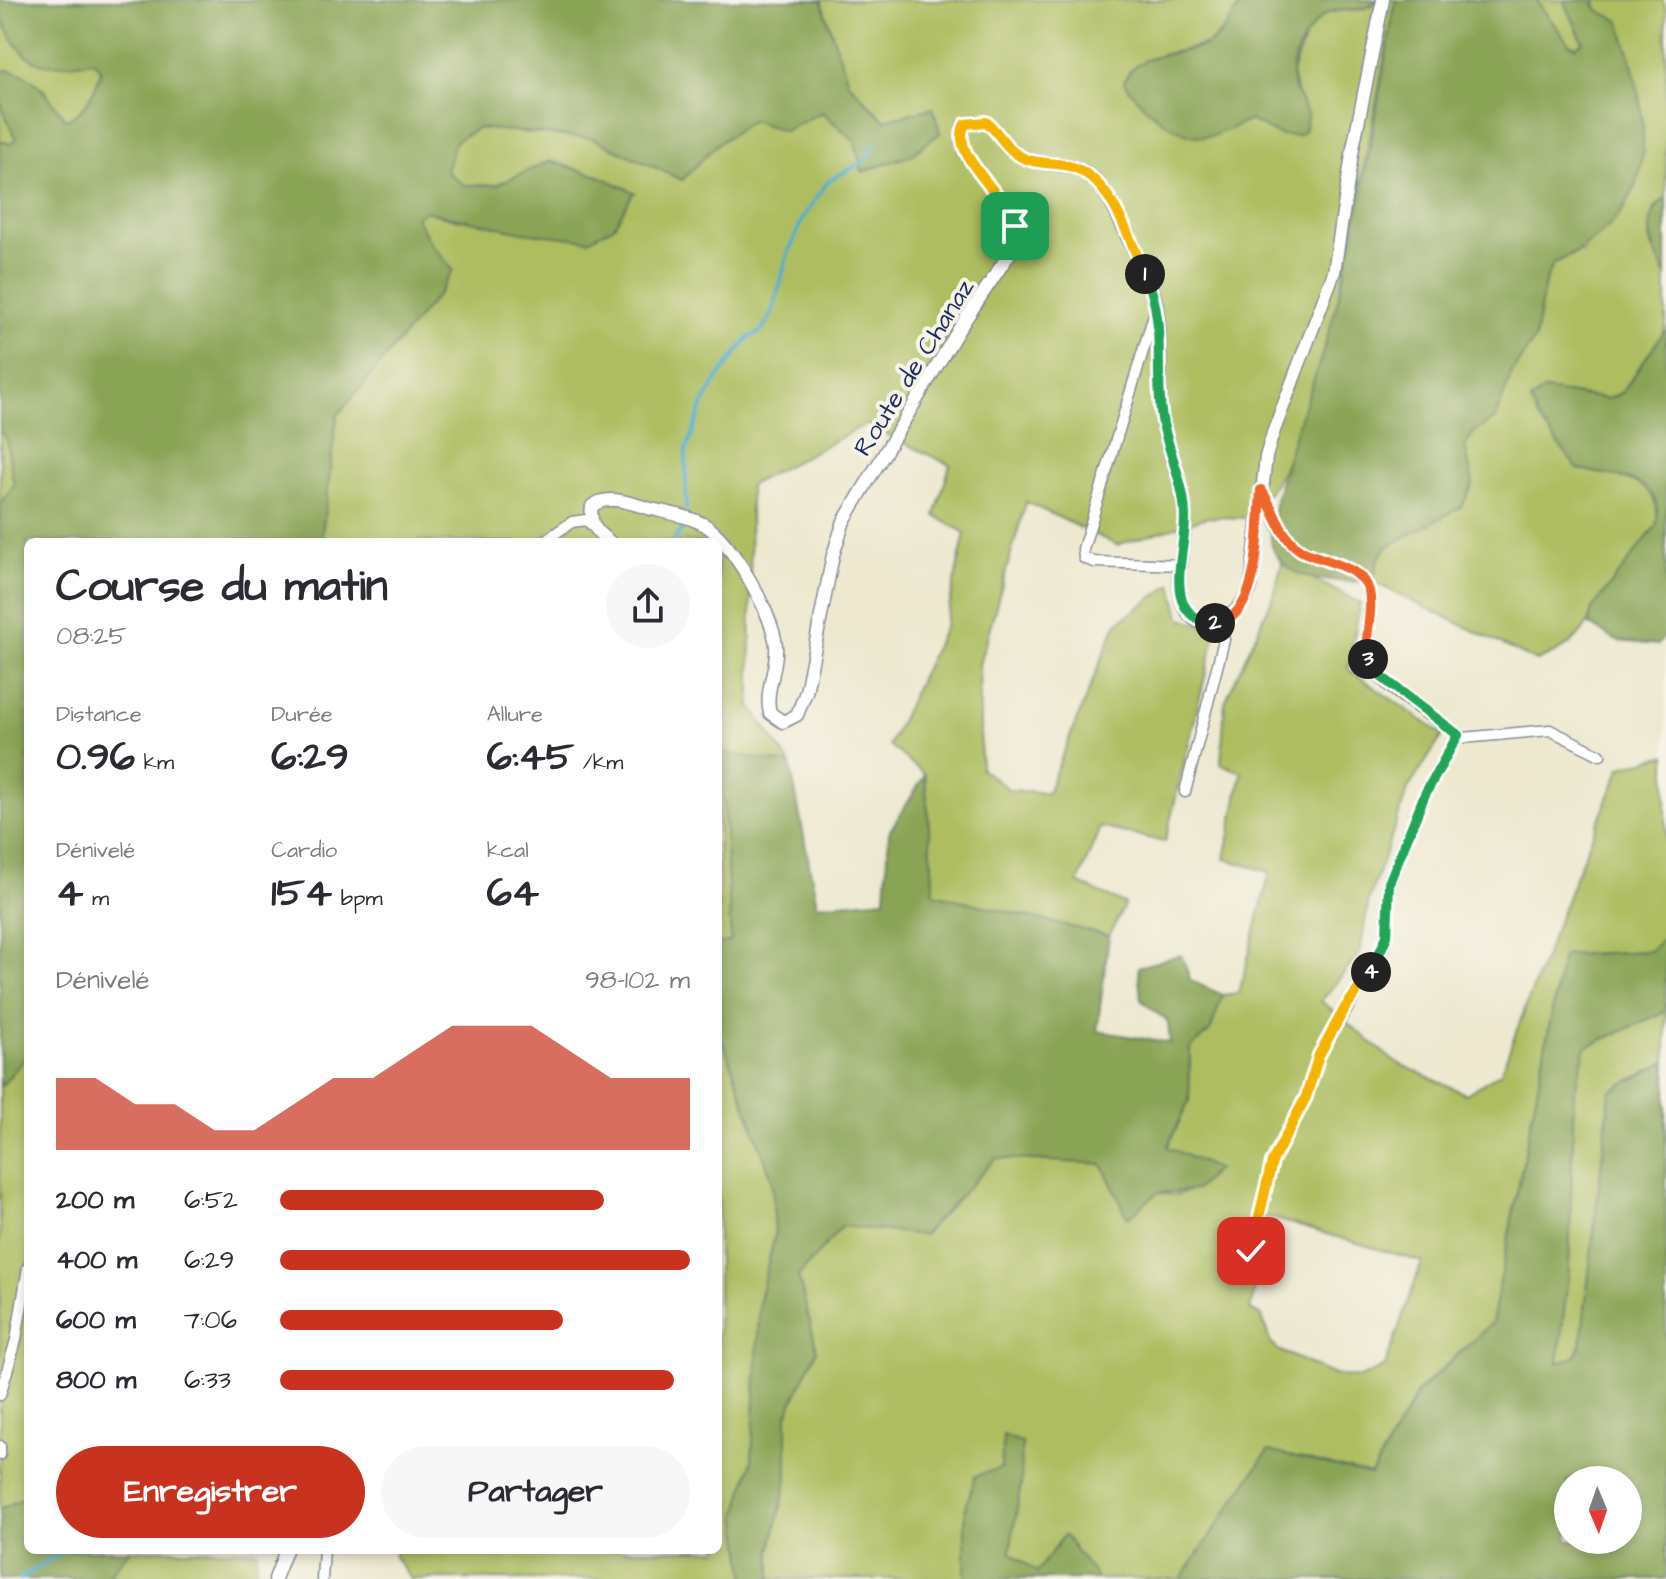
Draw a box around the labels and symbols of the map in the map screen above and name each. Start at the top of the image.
pin [981,192,1049,260]
pin: 1 [1125,254,1165,294]
street label: Route de Chanaz [845,272,983,463]
pin: 2 [1195,603,1235,643]
pin: 3 [1348,639,1388,679]
pin: 4 [1351,952,1391,992]
pin [1217,1217,1285,1285]
north arrow [1554,1466,1642,1554]

